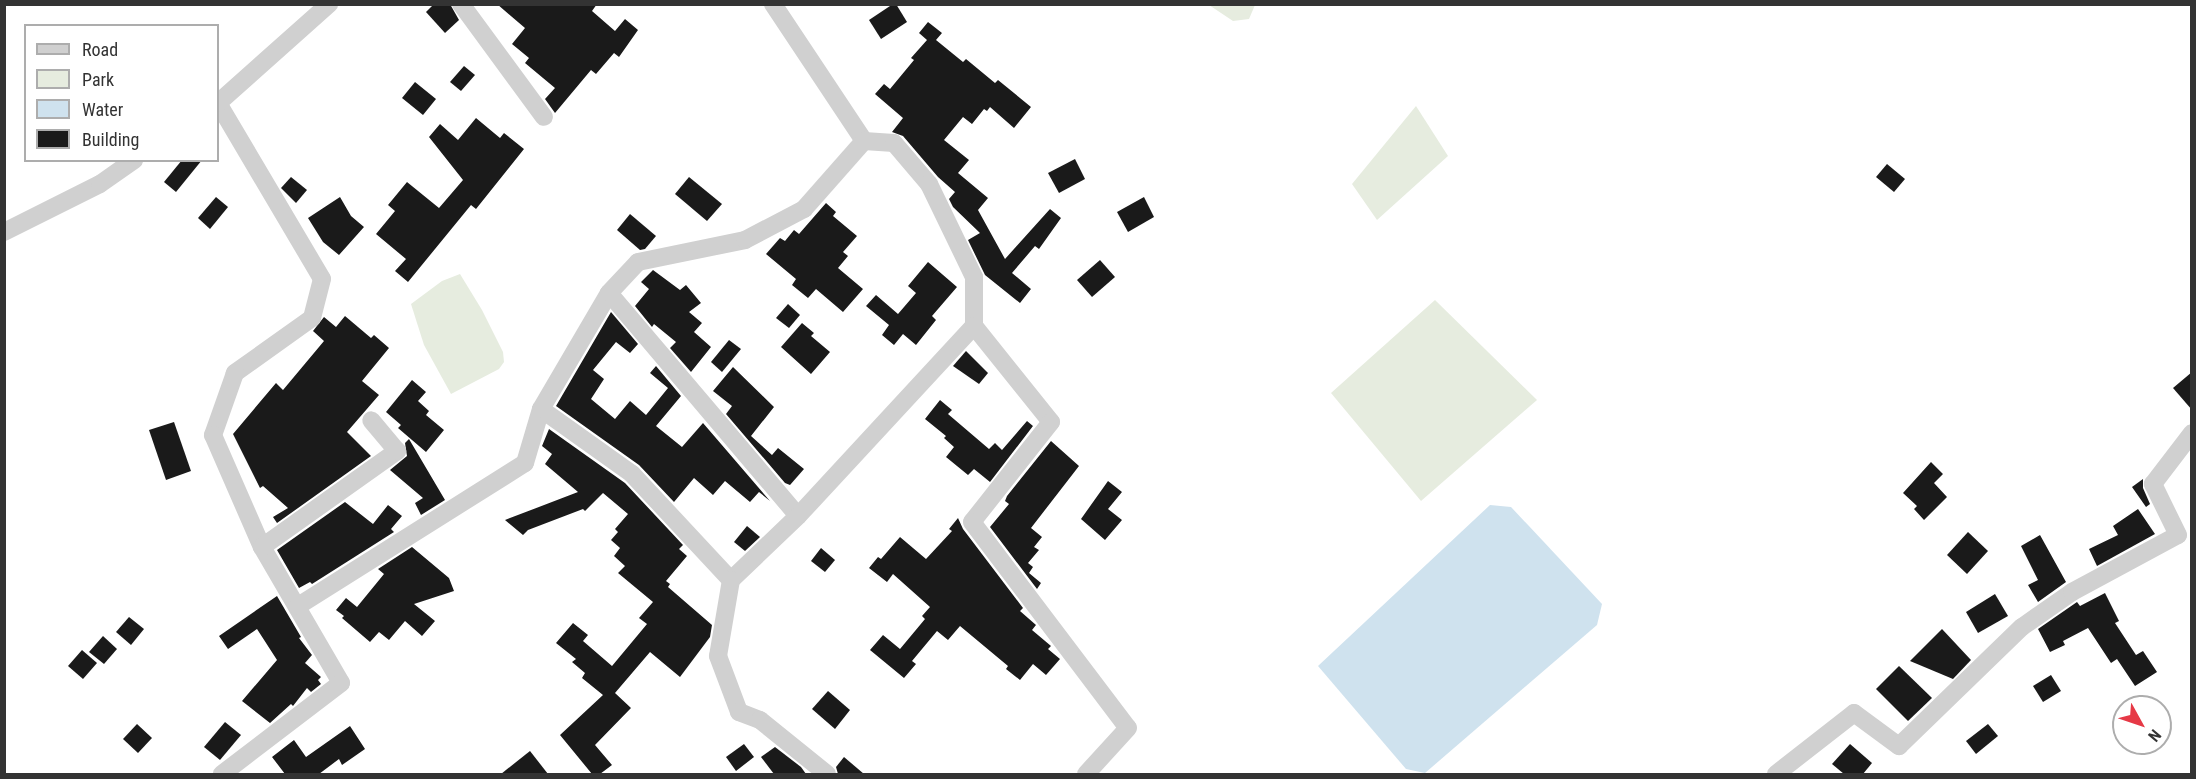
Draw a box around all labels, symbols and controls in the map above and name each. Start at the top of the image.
legend [24,24,219,162]
text: Road [82,39,118,60]
text: Park [82,69,114,90]
text: Water [82,99,123,120]
text: Building [82,129,139,150]
north arrow [2112,695,2172,755]
text: N [2144,726,2165,745]

